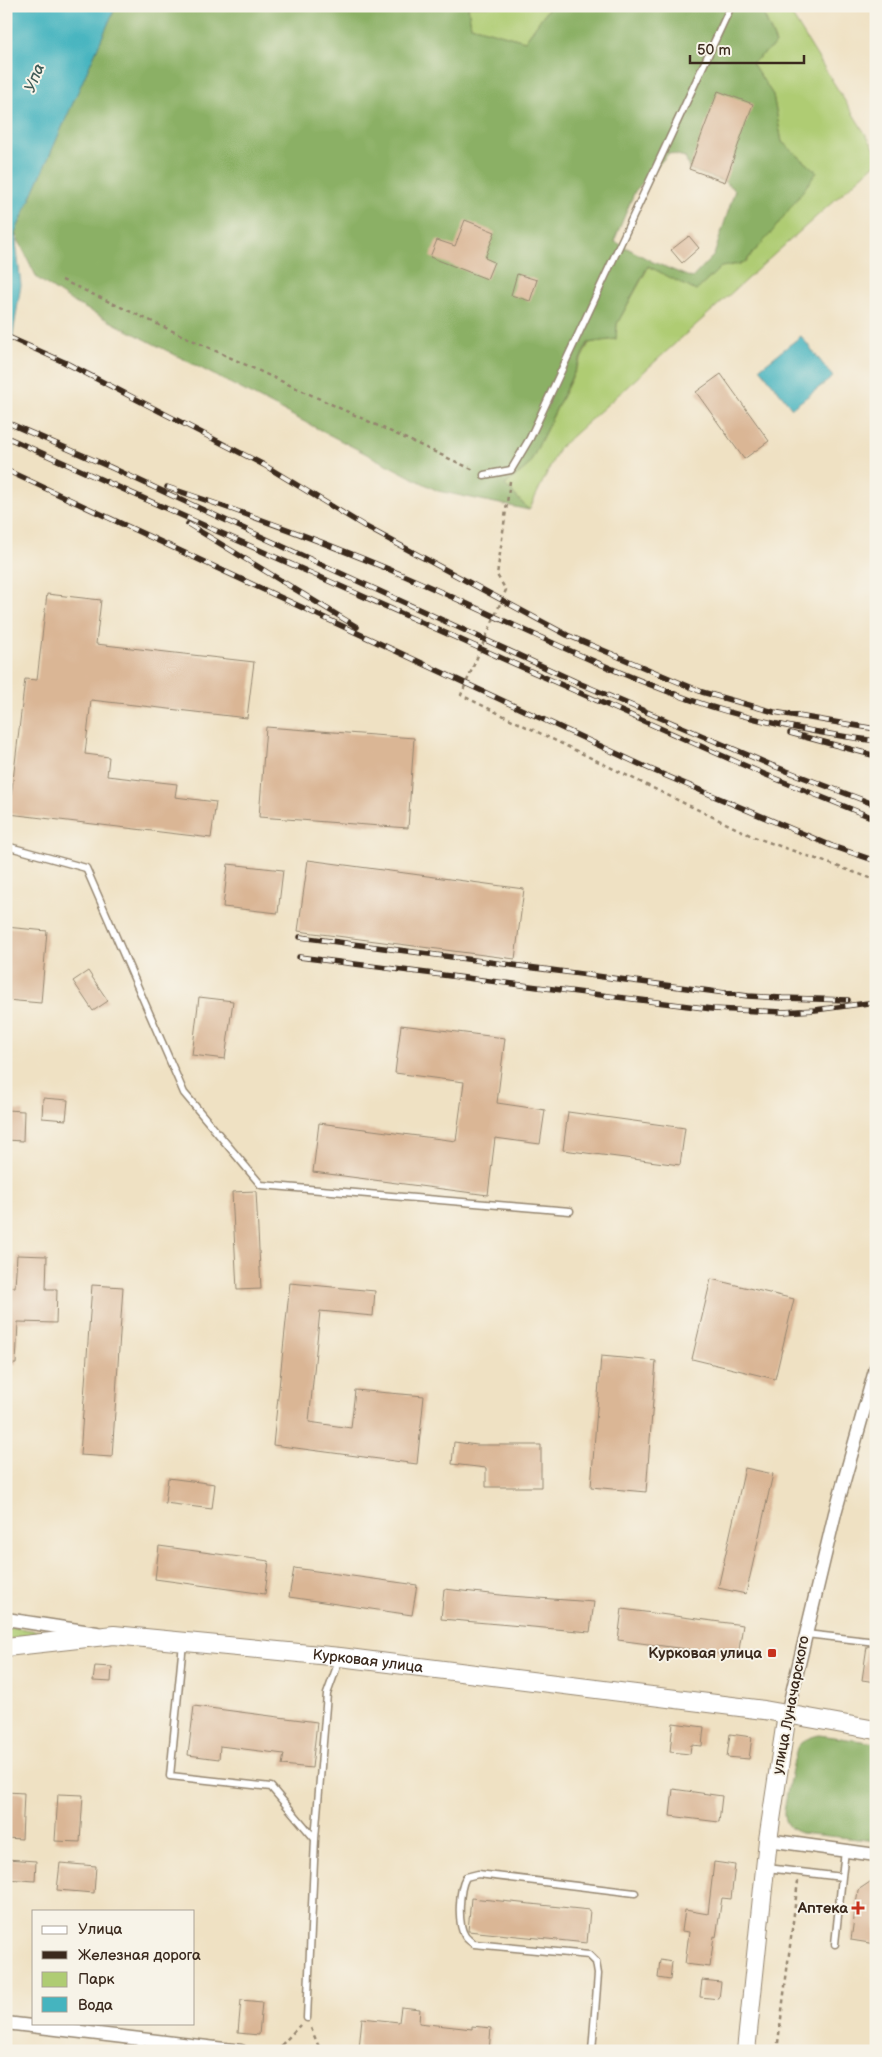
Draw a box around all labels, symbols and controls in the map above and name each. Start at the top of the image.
scale bar [690,32,803,64]
text: 50 m [697,41,731,60]
water label: Упа [21,61,49,95]
street label: улица Луначарского [768,1634,814,1776]
place label: Курковая улица [648,1644,762,1663]
street label: Курковая улица [312,1645,425,1677]
marker: Курковая улица [766,1647,778,1659]
place label: Аптека [797,1899,848,1918]
marker: Аптека [852,1902,864,1914]
legend [32,1910,195,2024]
text: Улица [78,1920,123,1939]
text: Железная дорога [78,1946,201,1965]
text: Парк [78,1970,115,1989]
text: Вода [78,1996,113,2015]

